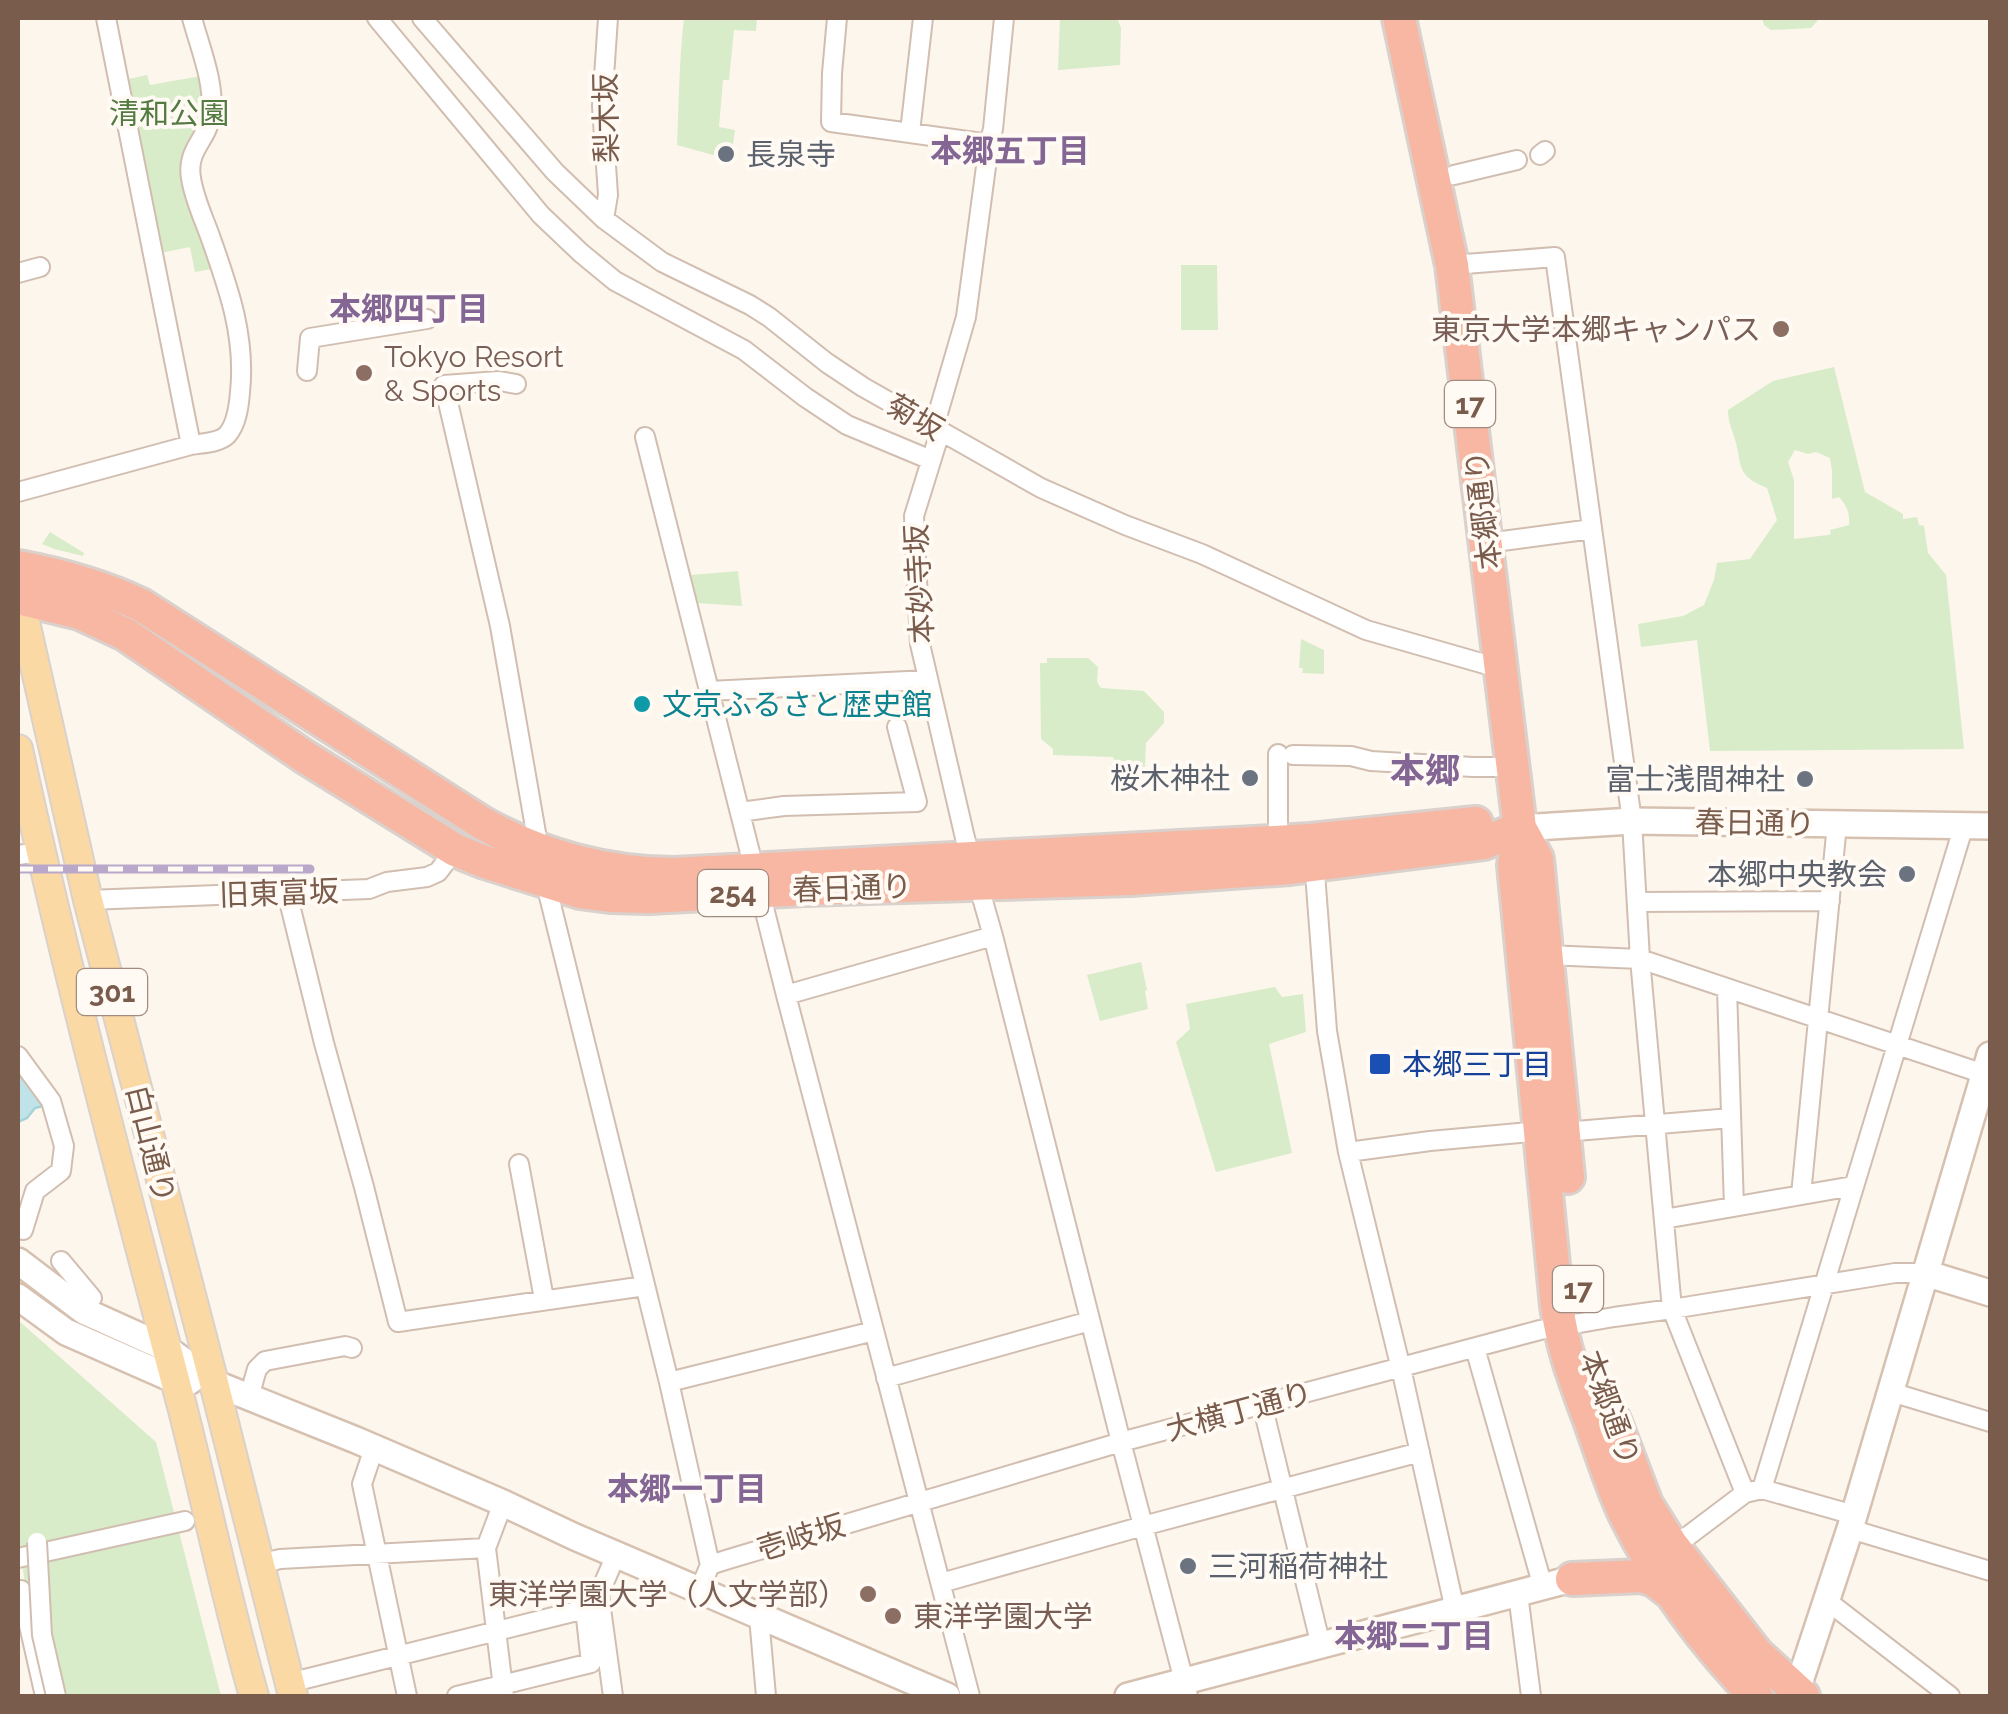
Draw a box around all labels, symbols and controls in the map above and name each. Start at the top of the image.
street label: 梨木坂 [588,73,624,163]
park label: 清和公園 [109,96,229,131]
district label: 本郷五丁目 [930,132,1090,169]
place label: 長泉寺 [746,137,836,172]
marker: 長泉寺 [715,143,737,165]
district label: 本郷四丁目 [329,290,489,327]
place label: 東京大学本郷キャンパス [1431,312,1761,347]
marker: 東京大学本郷キャンパス [1770,318,1792,340]
place label: Tokyo Resort & Sports [384,339,564,408]
marker: Tokyo Resort & Sports [353,362,375,384]
road number: 17 [1445,381,1495,427]
street label: 菊坂 [880,387,950,447]
street label: 本郷通り [1458,448,1508,572]
street label: 本妙寺坂 [898,523,940,645]
place label: 文京ふるさと歴史館 [662,687,932,722]
marker: 文京ふるさと歴史館 [631,693,653,715]
district label: 本郷 [1390,750,1460,791]
place label: 桜木神社 [1110,761,1230,796]
place label: 富士浅間神社 [1605,762,1785,797]
marker: 桜木神社 [1239,767,1261,789]
marker: 富士浅間神社 [1794,768,1816,790]
street label: 春日通り [1695,804,1815,842]
place label: 本郷中央教会 [1707,857,1887,892]
marker: 本郷中央教会 [1896,863,1918,885]
street label: 春日通り [791,868,913,908]
road number: 254 [698,870,768,916]
street label: 旧東富坂 [218,873,340,913]
road number: 301 [77,969,147,1015]
place label: 本郷三丁目 [1402,1047,1552,1082]
marker: 本郷三丁目 [1367,1051,1393,1077]
street label: 白山通り [120,1082,182,1206]
road number: 17 [1553,1266,1603,1312]
street label: 本郷通り [1573,1346,1647,1470]
street label: 大横丁通り [1162,1375,1316,1447]
district label: 本郷一丁目 [607,1470,767,1507]
street label: 壱岐坂 [753,1507,849,1567]
place label: 三河稲荷神社 [1208,1549,1388,1584]
marker: 三河稲荷神社 [1177,1555,1199,1577]
place label: 東洋学園大学（人文学部） [488,1577,848,1612]
marker: 東洋学園大学（人文学部） [857,1583,879,1605]
place label: 東洋学園大学 [913,1599,1093,1634]
marker: 東洋学園大学 [882,1605,904,1627]
district label: 本郷二丁目 [1334,1617,1494,1654]

